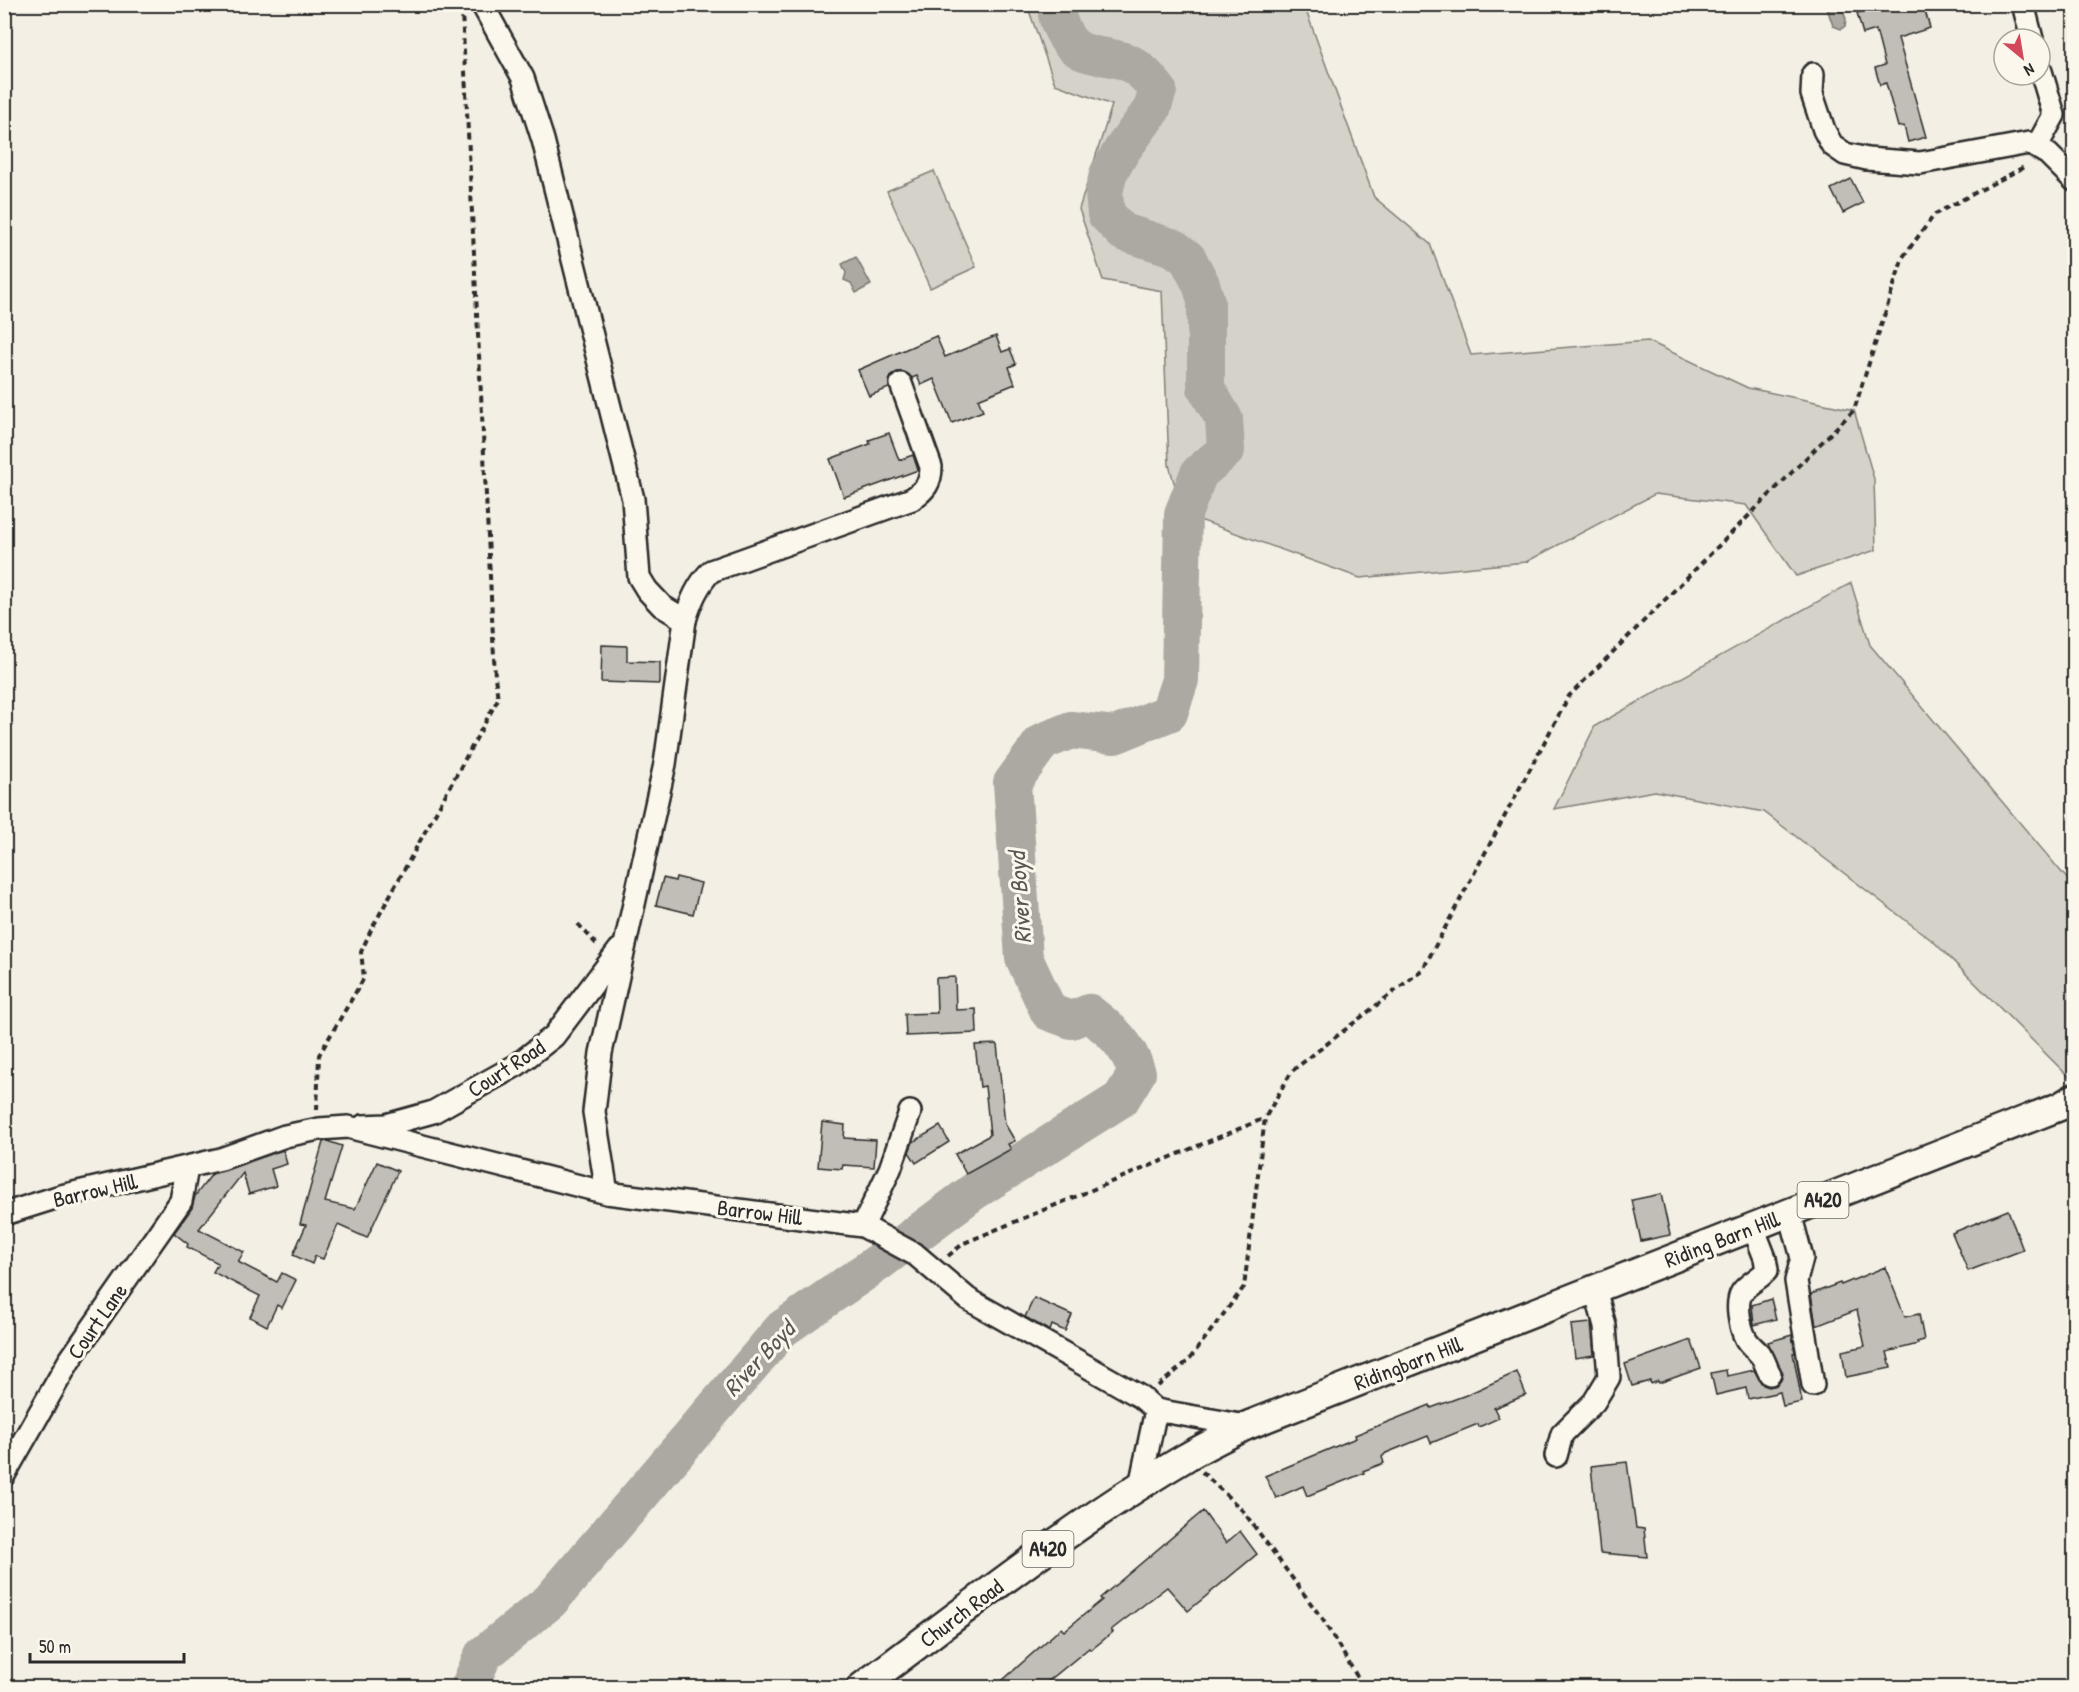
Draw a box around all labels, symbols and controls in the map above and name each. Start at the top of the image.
north arrow [1992,27,2052,87]
text: N [2020,58,2039,82]
water label: River Boyd [1000,848,1039,945]
street label: Court Road [461,1032,551,1104]
street label: Barrow Hill [50,1166,141,1214]
road number: A420 [1798,1182,1848,1218]
street label: Barrow Hill [716,1192,805,1232]
street label: Riding Barn Hill [1660,1203,1784,1275]
street label: Court Lane [60,1277,134,1365]
water label: River Boyd [715,1311,804,1403]
street label: Ridingbarn Hill [1349,1328,1467,1397]
road number: A420 [1022,1531,1074,1567]
street label: Church Road [913,1571,1009,1654]
scale bar [30,1626,184,1664]
text: 50 m [39,1634,71,1659]

